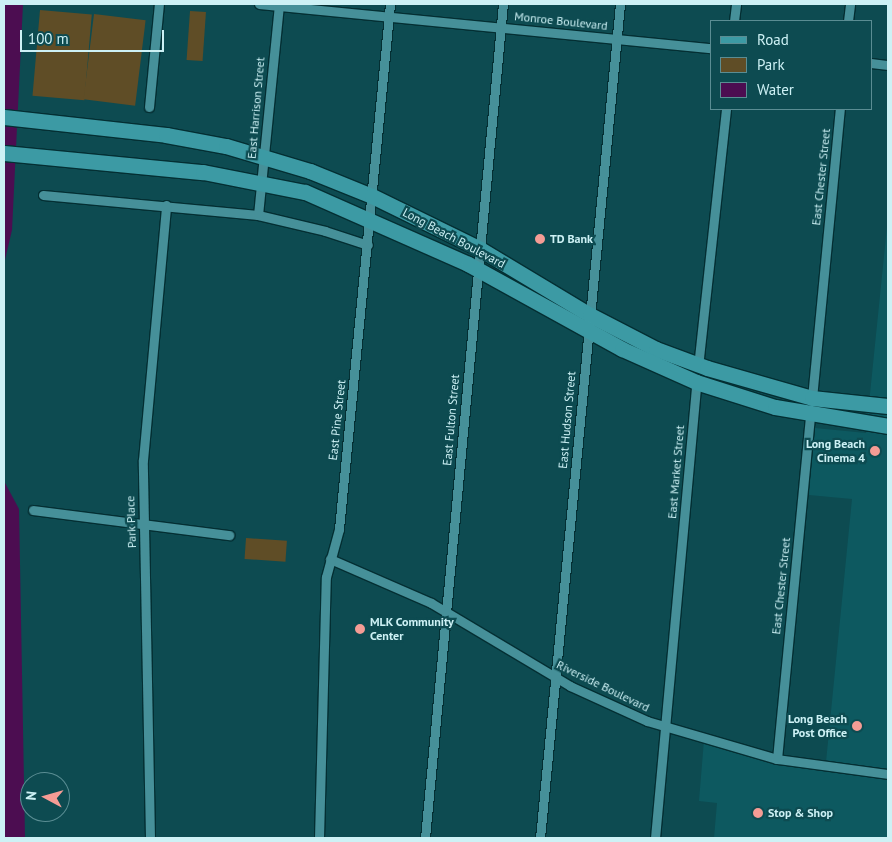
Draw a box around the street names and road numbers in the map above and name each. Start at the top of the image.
street label: Monroe Boulevard [514,9,608,33]
street label: East Harrison Street [244,57,268,159]
street label: East Chester Street [809,128,833,226]
street label: Long Beach Boulevard [400,205,508,271]
street label: East Hudson Street [556,371,578,469]
street label: East Fulton Street [440,374,462,466]
street label: East Pine Street [326,379,348,461]
street label: East Market Street [665,425,687,519]
street label: Park Place [123,495,139,549]
street label: East Chester Street [769,537,793,635]
street label: Riverside Boulevard [554,657,652,715]

